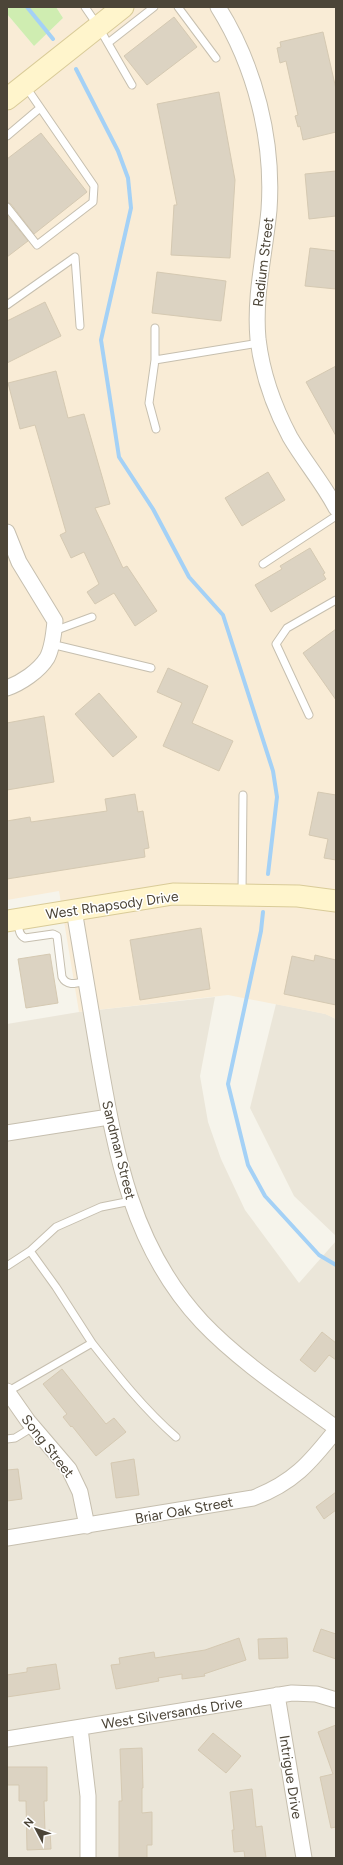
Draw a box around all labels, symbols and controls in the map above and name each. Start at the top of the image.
street label: Radium Street [250,216,277,308]
street label: West Rhapsody Drive [45,888,180,923]
street label: Sandman Street [98,1099,139,1201]
street label: Song Street [18,1411,78,1481]
street label: Briar Oak Street [134,1493,234,1527]
street label: West Silversands Drive [100,1694,244,1733]
street label: Intrigue Drive [276,1734,306,1820]
north arrow [16,1809,56,1849]
text: N [21,1815,37,1830]

